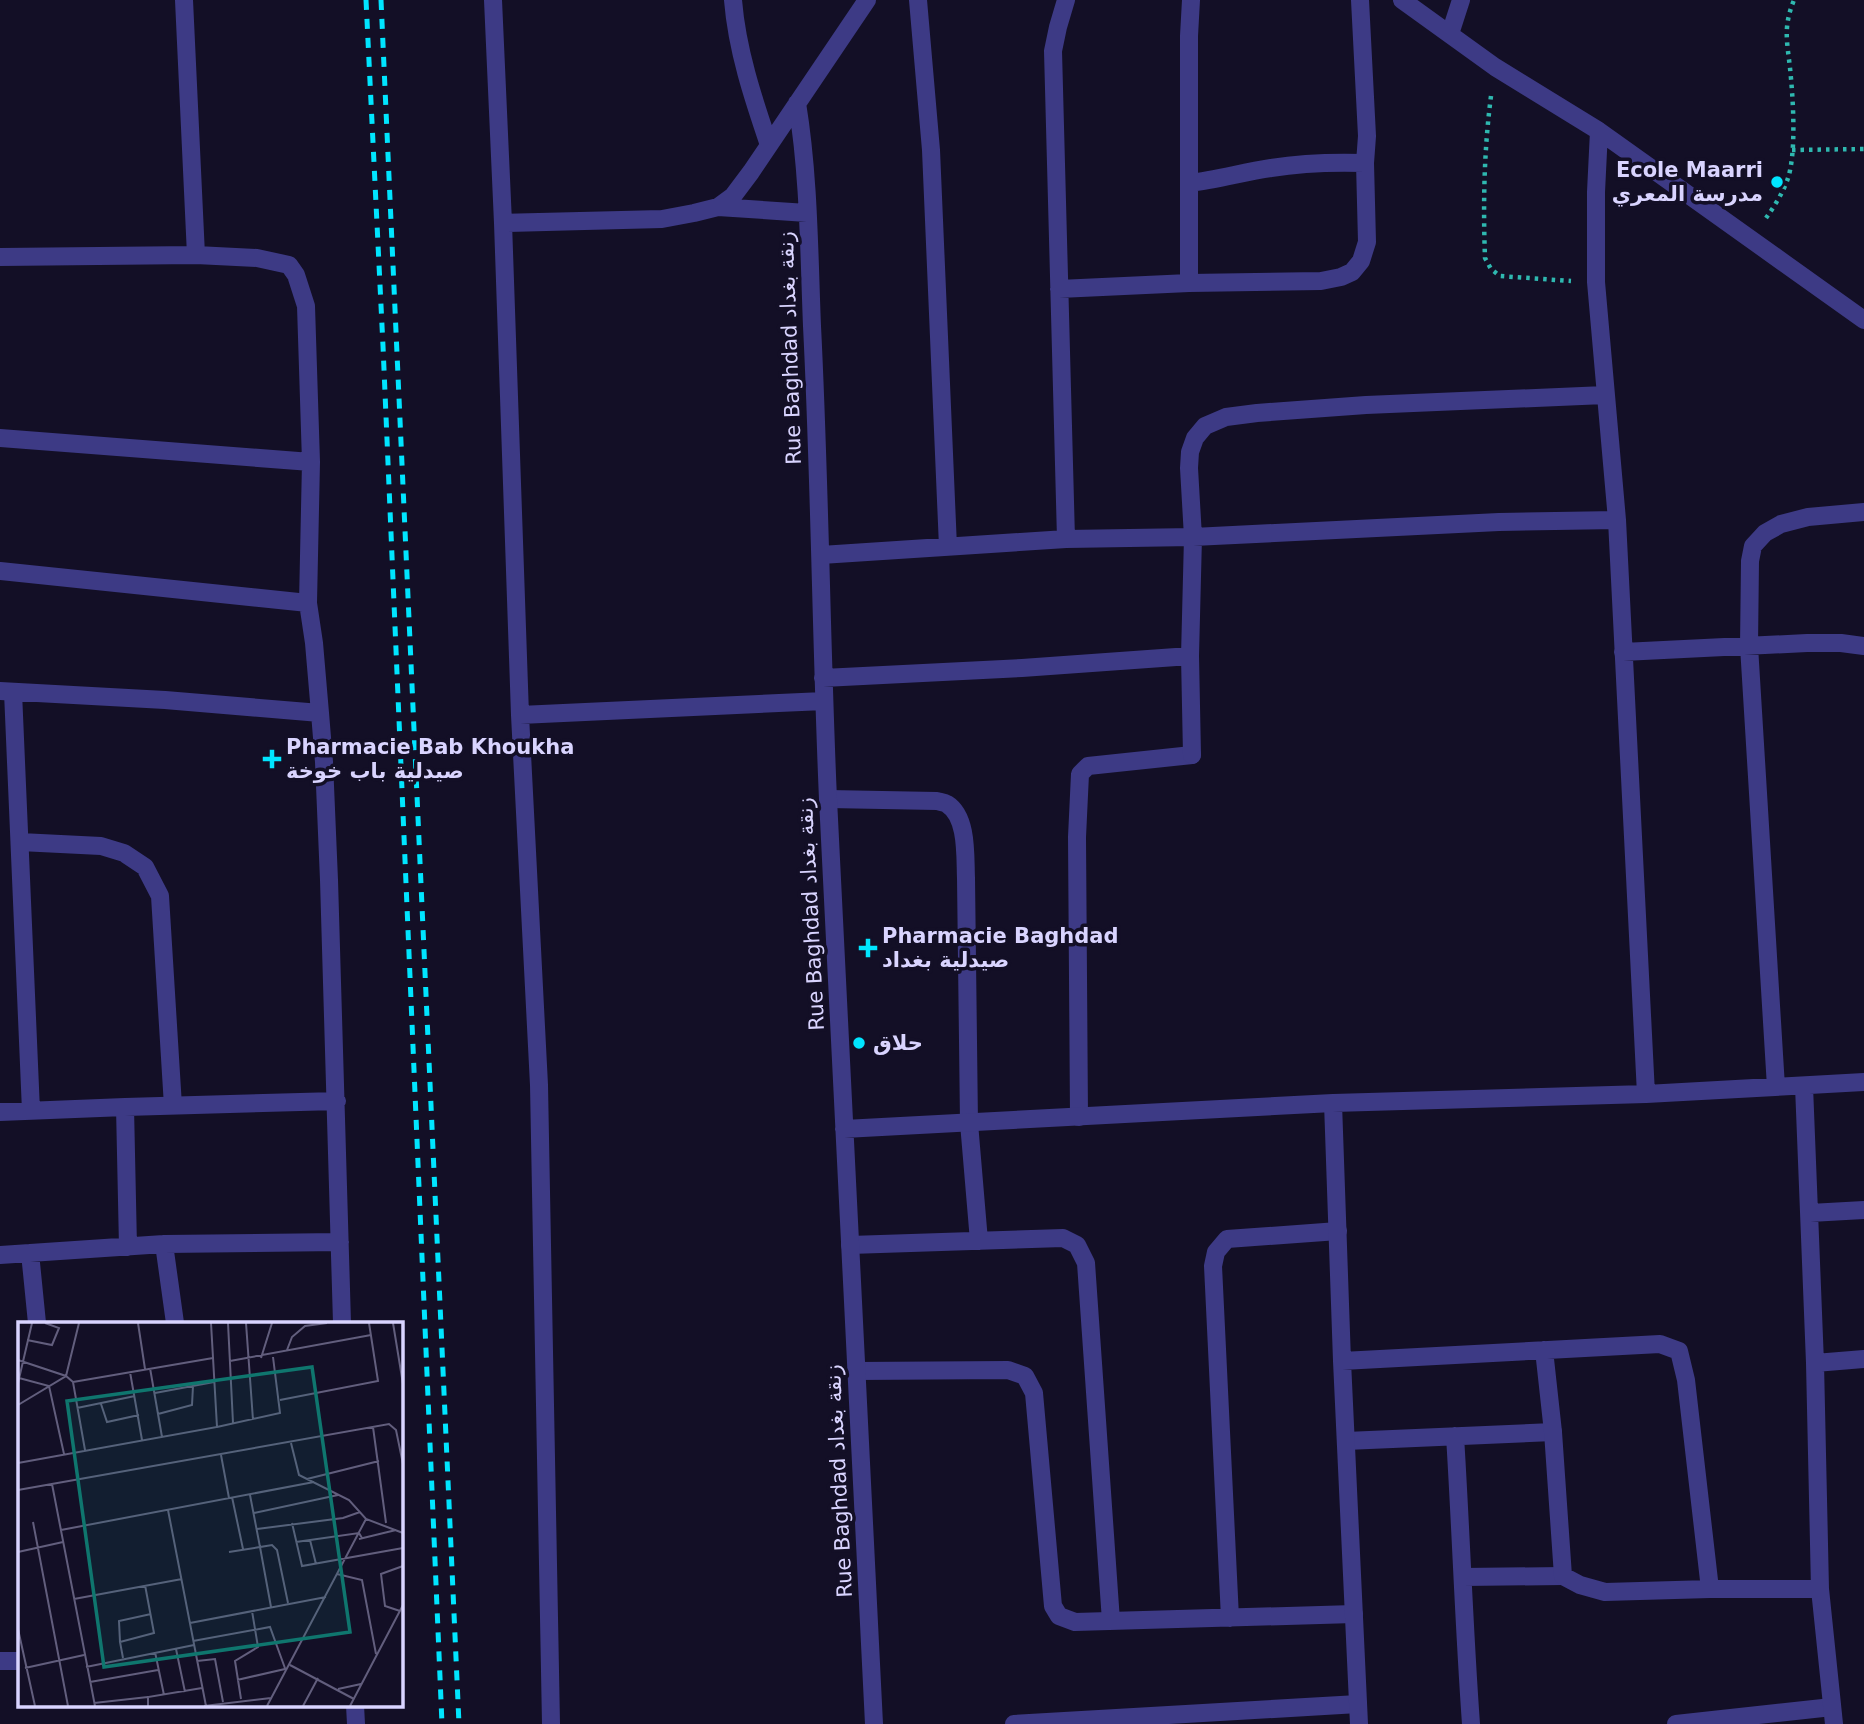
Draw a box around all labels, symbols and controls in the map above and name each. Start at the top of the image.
place label: Ecole Maarri مدرسة المعري [1612,158,1763,207]
marker: Ecole Maarri مدرسة المعري [1769,174,1785,190]
street label: Rue Baghdad زنقة بغداد [774,231,806,465]
place label: Pharmacie Bab Khoukha صيدلية باب خوخة [286,735,574,783]
marker: Pharmacie Bab Khoukha صيدلية باب خوخة [264,751,280,767]
street label: Rue Baghdad زنقة بغداد [793,797,829,1031]
place label: Pharmacie Baghdad صيدلية بغداد [882,924,1119,972]
marker: Pharmacie Baghdad صيدلية بغداد [860,940,876,956]
place label: حلاق [873,1031,923,1055]
marker: حلاق [851,1035,867,1051]
inset map [18,1322,402,1706]
street label: Rue Baghdad زنقة بغداد [821,1364,857,1598]

